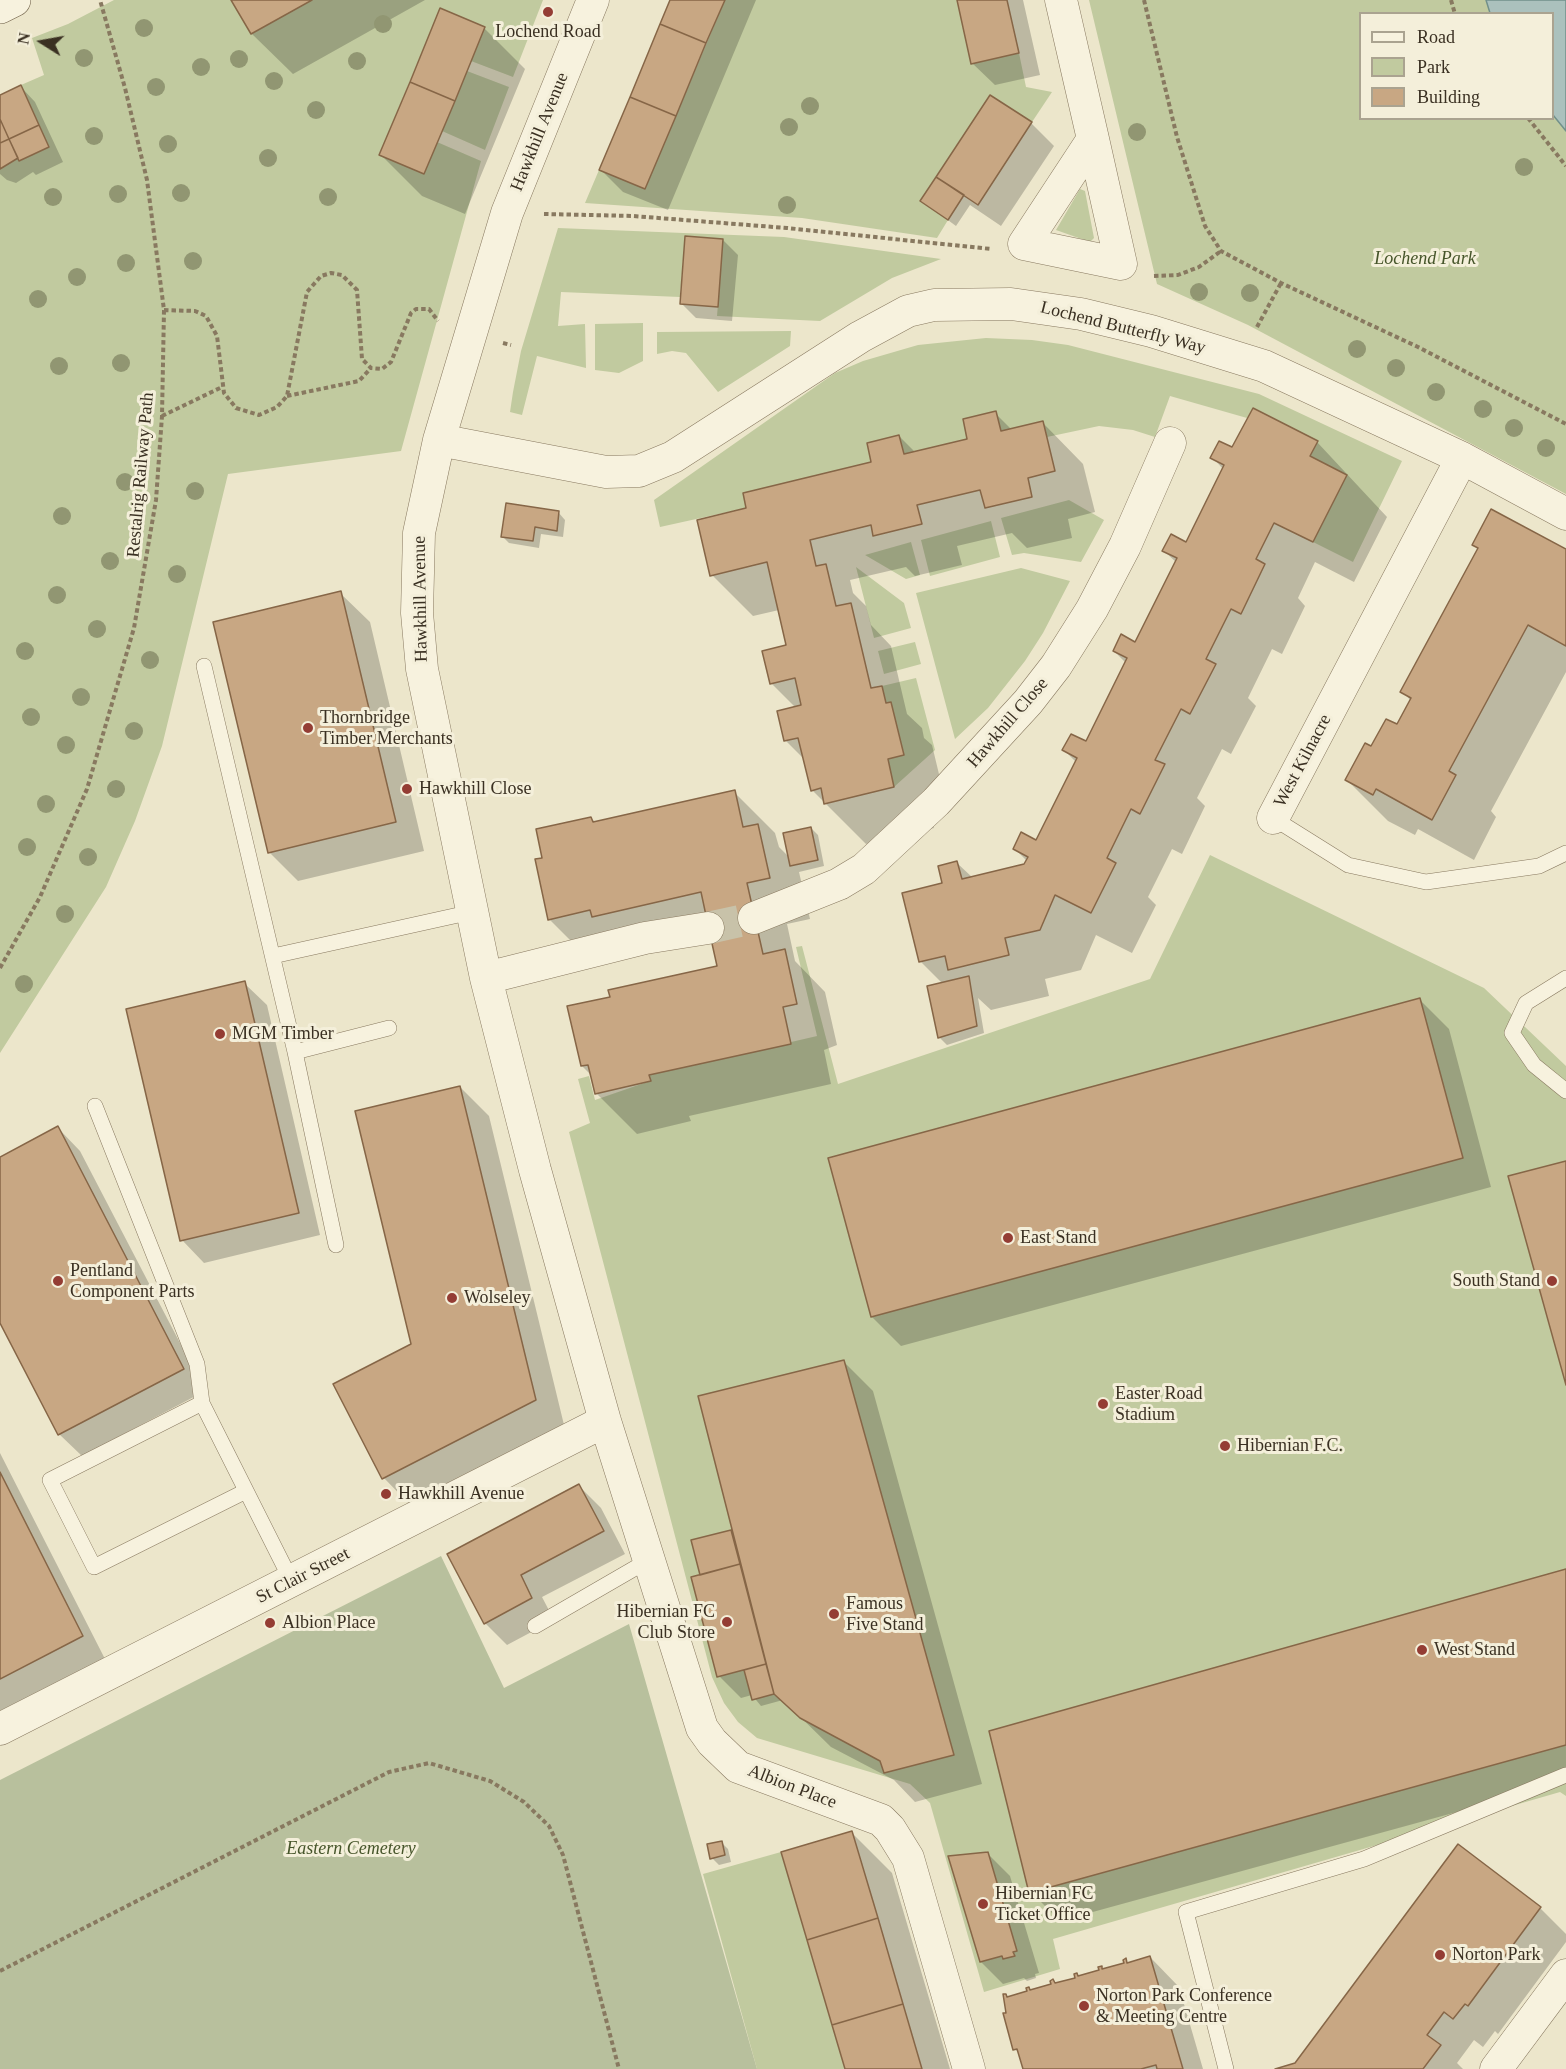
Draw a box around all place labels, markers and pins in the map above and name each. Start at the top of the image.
marker: Lochend Road [541,5,555,19]
place label: Lochend Road [495,21,601,43]
place label: Thornbridge Timber Merchants [320,707,453,750]
marker: Thornbridge Timber Merchants [301,721,315,735]
place label: Hawkhill Close [419,778,531,800]
marker: Hawkhill Close [400,782,414,796]
place label: MGM Timber [232,1023,334,1045]
marker: MGM Timber [213,1027,227,1041]
place label: East Stand [1020,1227,1096,1249]
marker: East Stand [1001,1231,1015,1245]
place label: Pentland Component Parts [70,1260,194,1302]
place label: South Stand [1452,1270,1540,1292]
marker: Pentland Component Parts [51,1274,65,1288]
marker: South Stand [1545,1274,1559,1288]
place label: Wolseley [464,1287,531,1309]
marker: Wolseley [445,1291,459,1305]
place label: Easter Road Stadium [1115,1383,1202,1426]
marker: Easter Road Stadium [1096,1397,1110,1411]
place label: Hibernian F.C. [1237,1435,1343,1457]
marker: Hibernian F.C. [1218,1439,1232,1453]
place label: Hawkhill Avenue [398,1483,524,1505]
marker: Hawkhill Avenue [379,1487,393,1501]
place label: Famous Five Stand [846,1593,924,1636]
place label: Hibernian FC Club Store [617,1601,715,1644]
marker: Famous Five Stand [827,1607,841,1621]
place label: Albion Place [282,1612,375,1634]
marker: Hibernian FC Club Store [720,1615,734,1629]
marker: Albion Place [263,1616,277,1630]
place label: West Stand [1434,1639,1515,1661]
marker: West Stand [1415,1643,1429,1657]
place label: Hibernian FC Ticket Office [995,1883,1093,1926]
marker: Hibernian FC Ticket Office [976,1897,990,1911]
place label: Norton Park [1452,1944,1540,1966]
marker: Norton Park [1433,1948,1447,1962]
place label: Norton Park Conference & Meeting Centre [1096,1985,1272,2028]
marker: Norton Park Conference & Meeting Centre [1077,1999,1091,2013]

